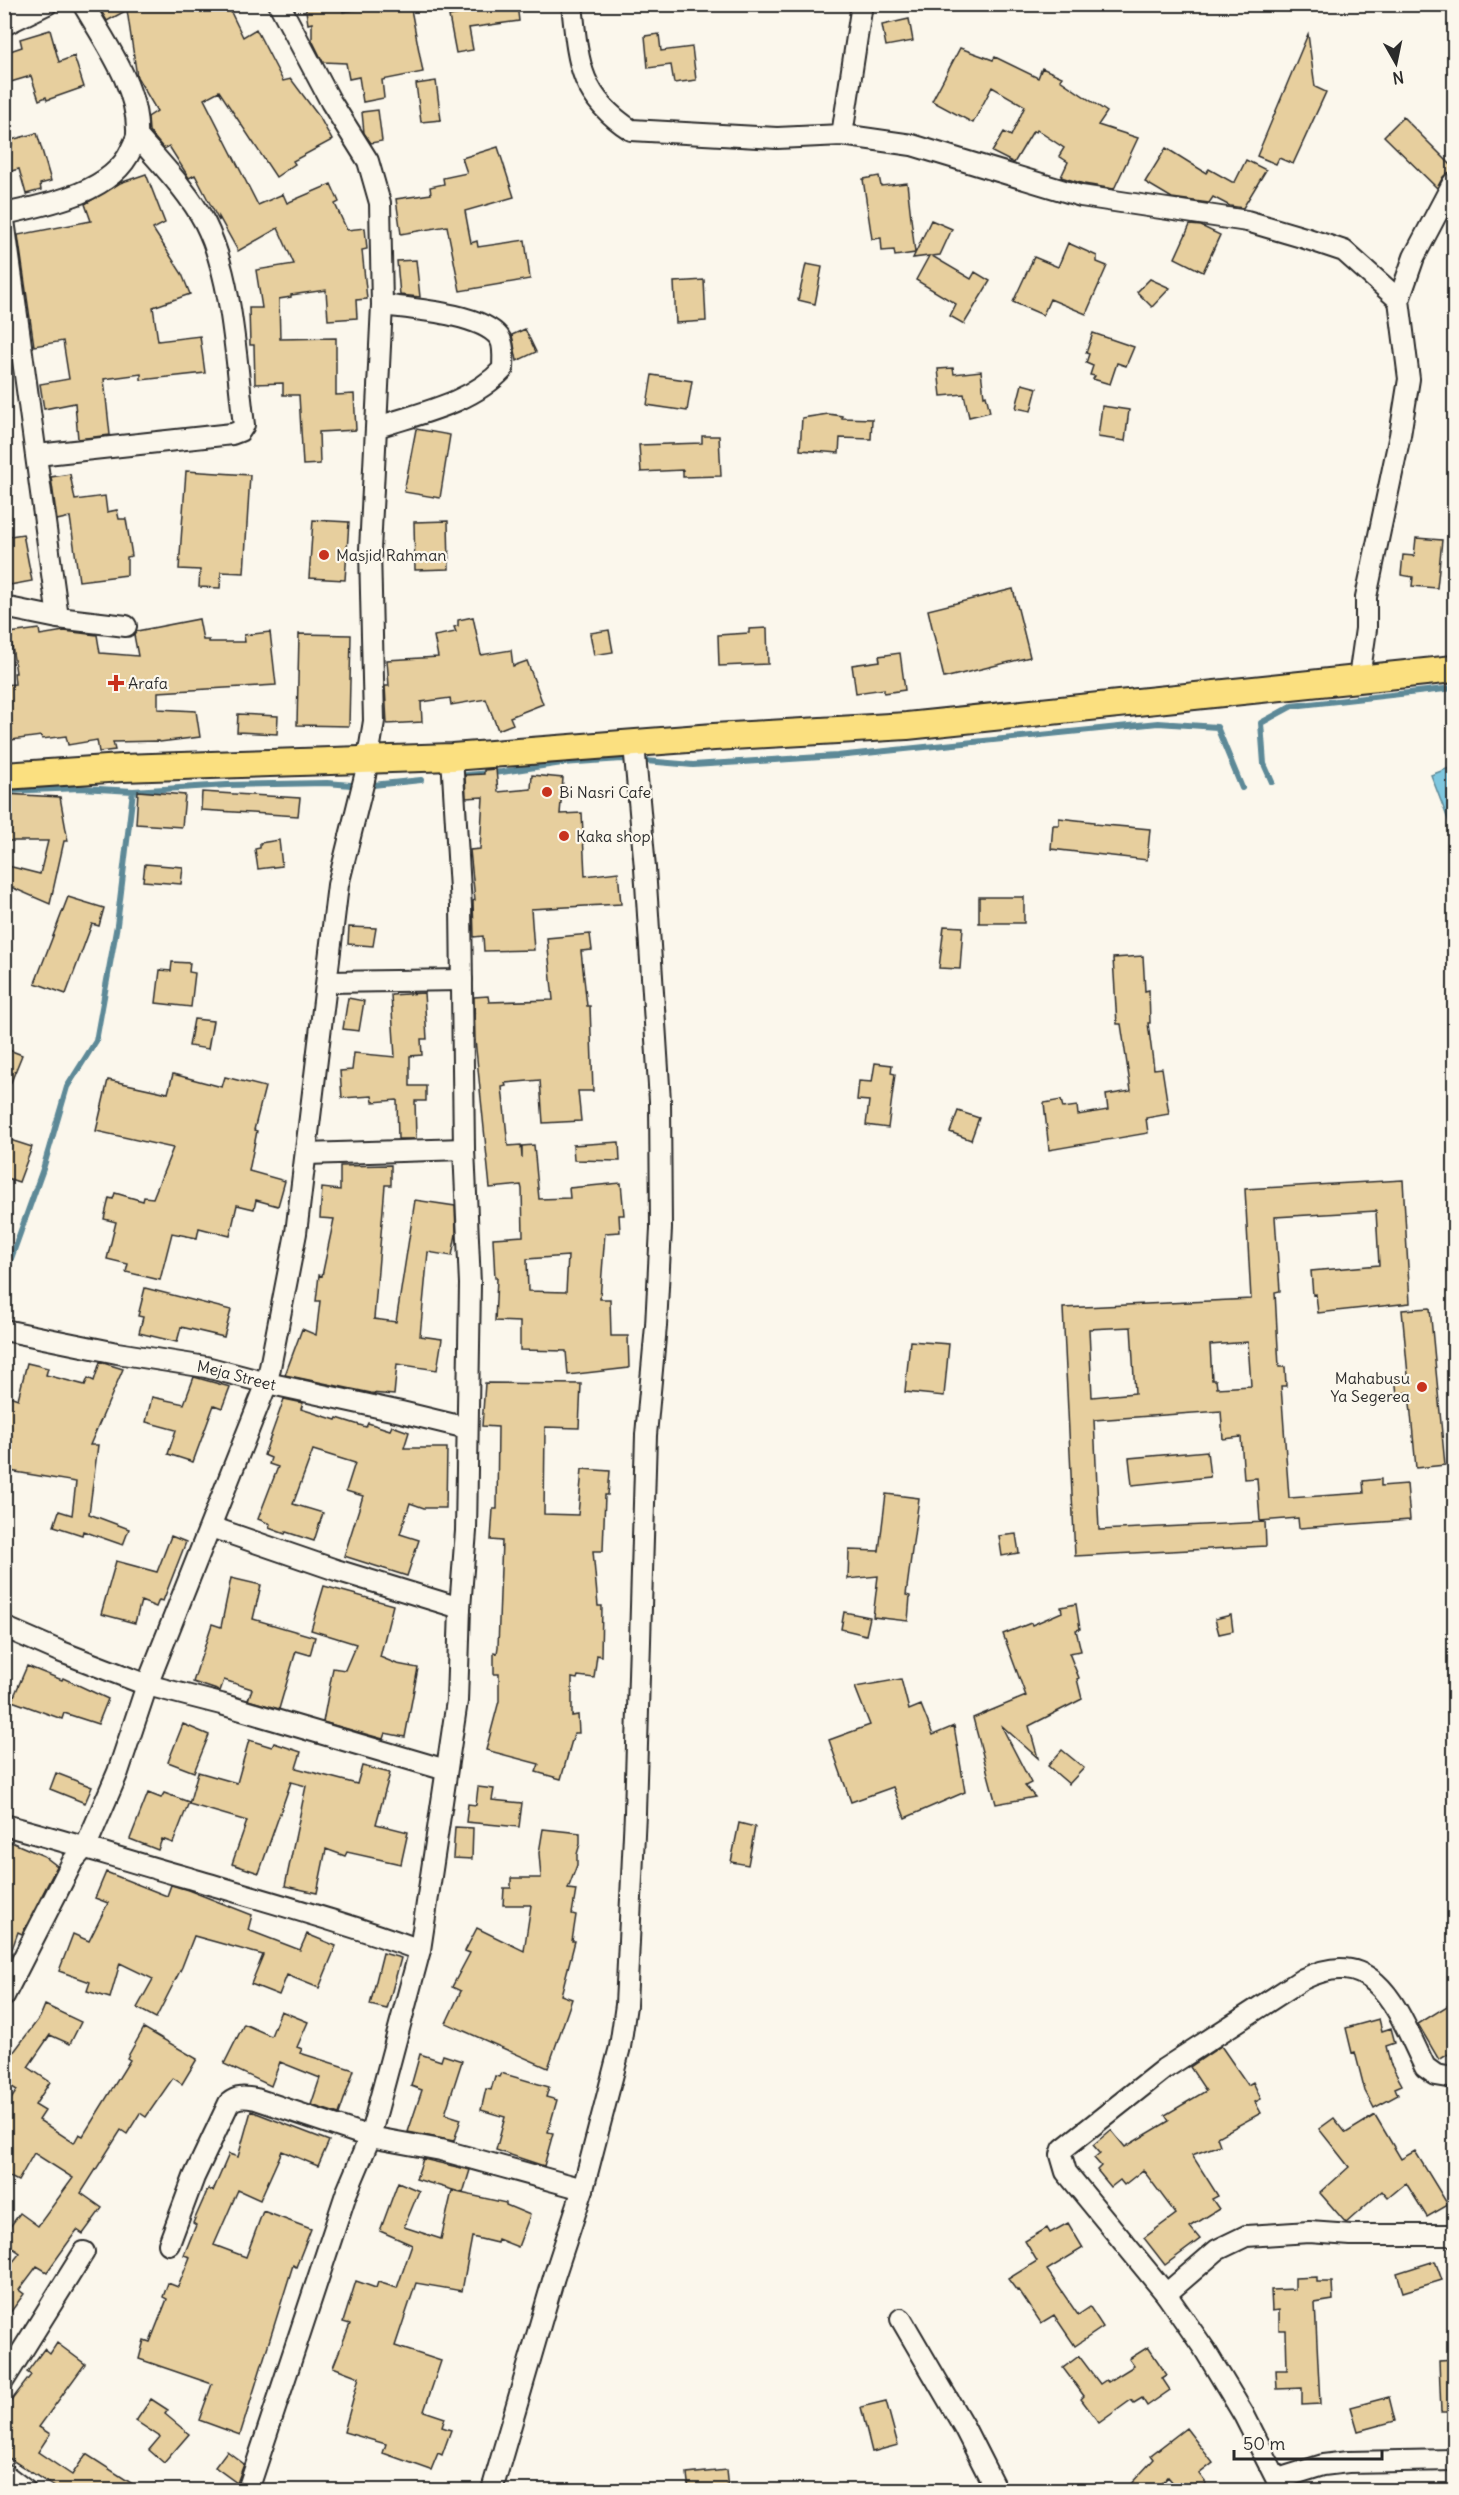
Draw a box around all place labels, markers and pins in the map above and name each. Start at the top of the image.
place label: Masjid Rahman [336,545,447,565]
marker: Masjid Rahman [317,548,331,562]
place label: Arafa [128,673,168,693]
marker: Arafa [109,676,123,690]
place label: Bi Nasri Cafe [559,782,651,802]
marker: Bi Nasri Cafe [540,785,554,799]
place label: Kaka shop [576,826,651,846]
marker: Kaka shop [557,829,571,843]
place label: Mahabusu Ya Segerea [1330,1368,1410,1406]
marker: Mahabusu Ya Segerea [1415,1380,1429,1394]

